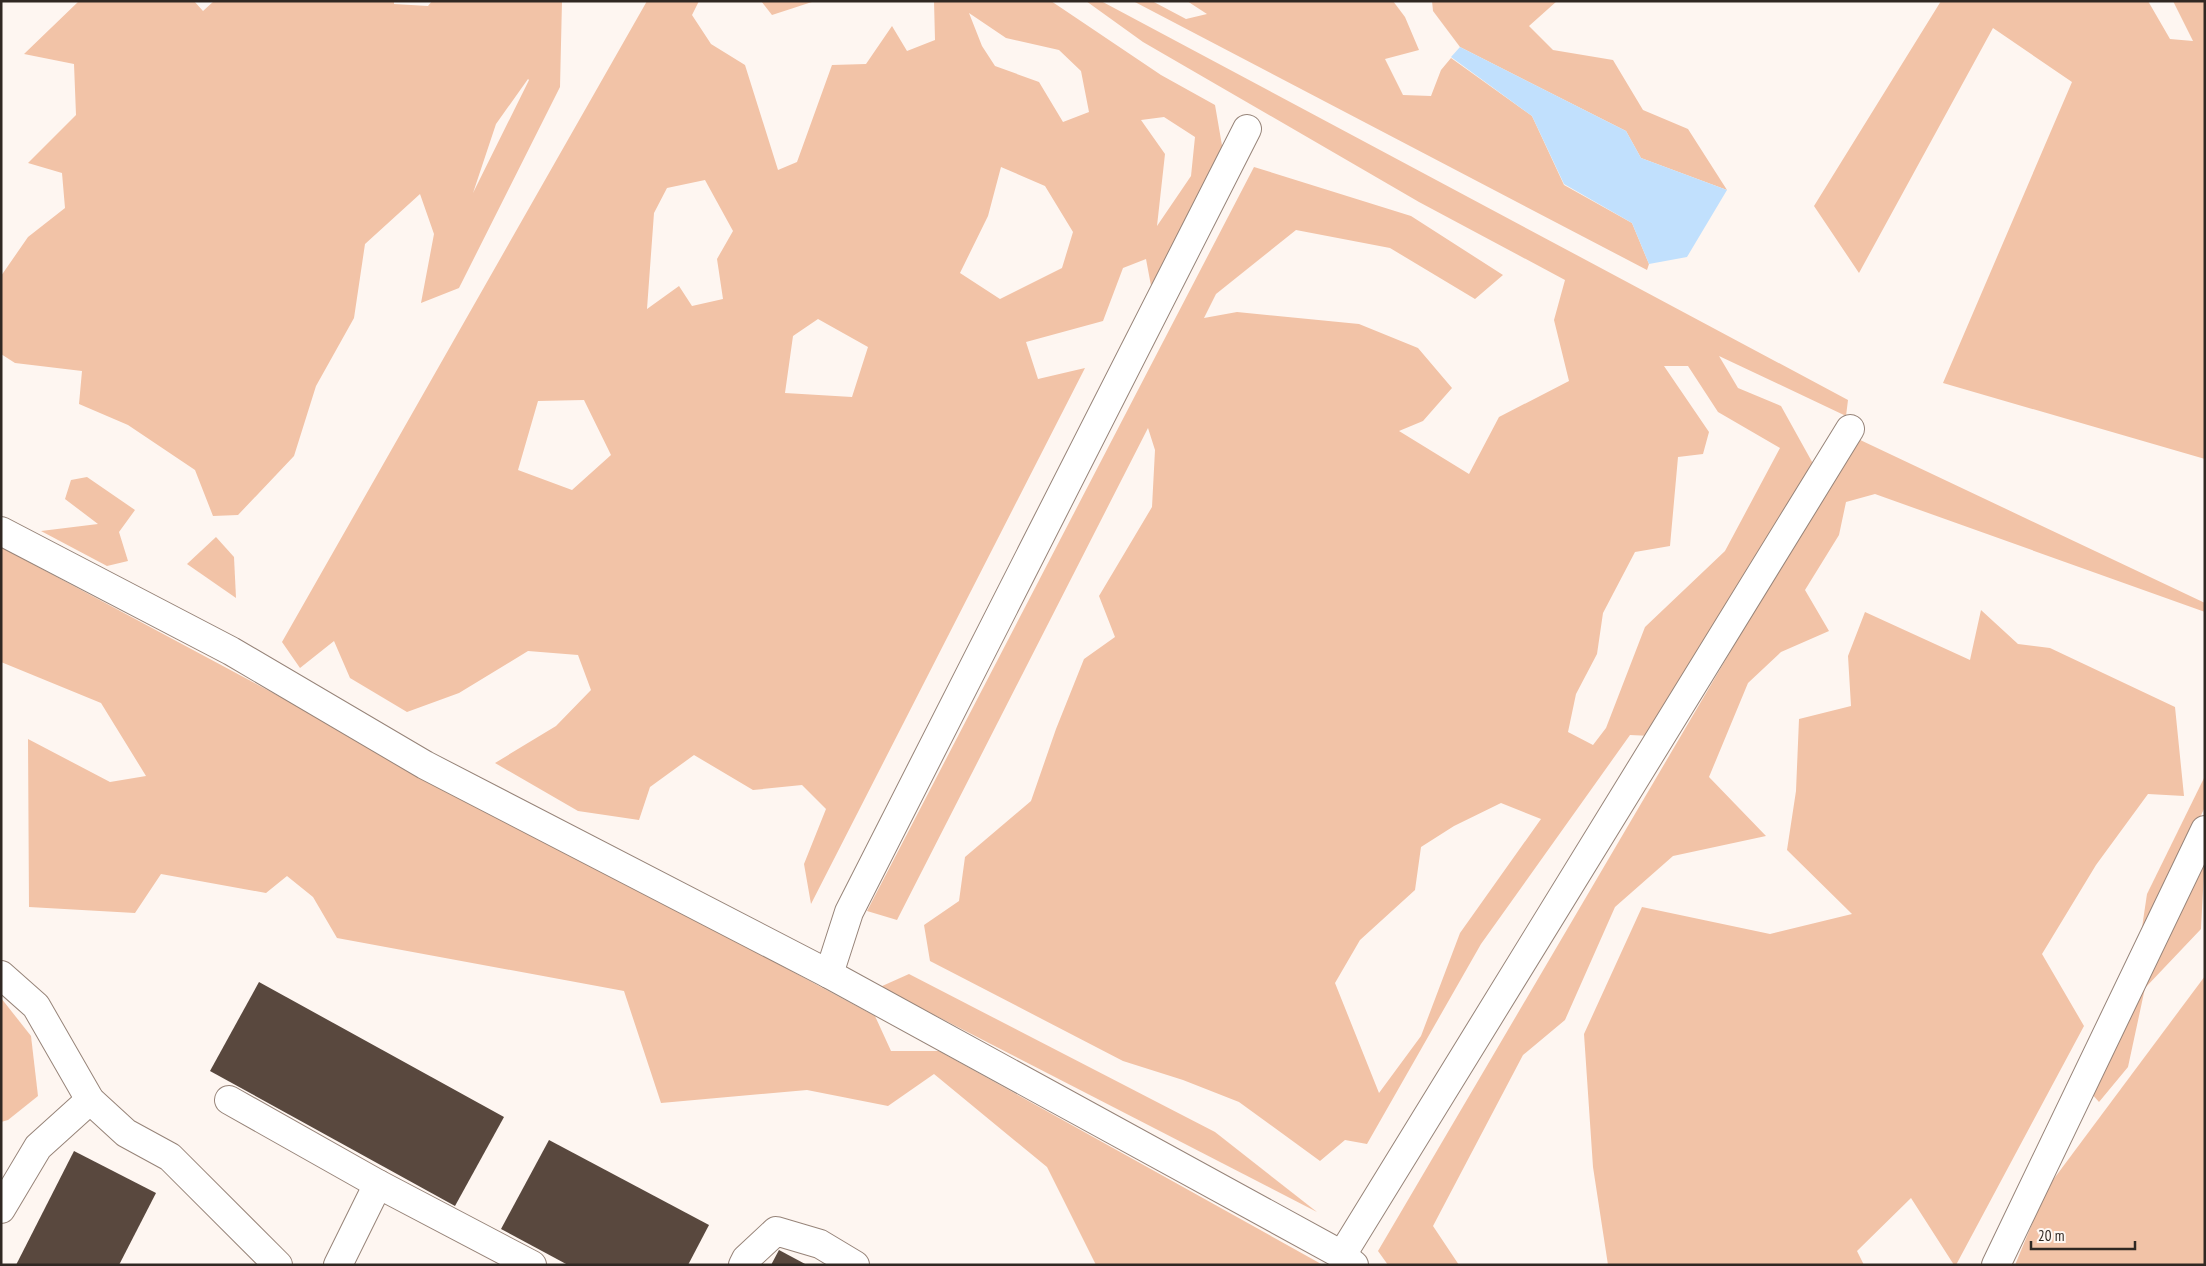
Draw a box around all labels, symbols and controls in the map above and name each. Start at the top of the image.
scale bar [2031,1218,2135,1250]
text: 20 m [2038,1226,2064,1245]

